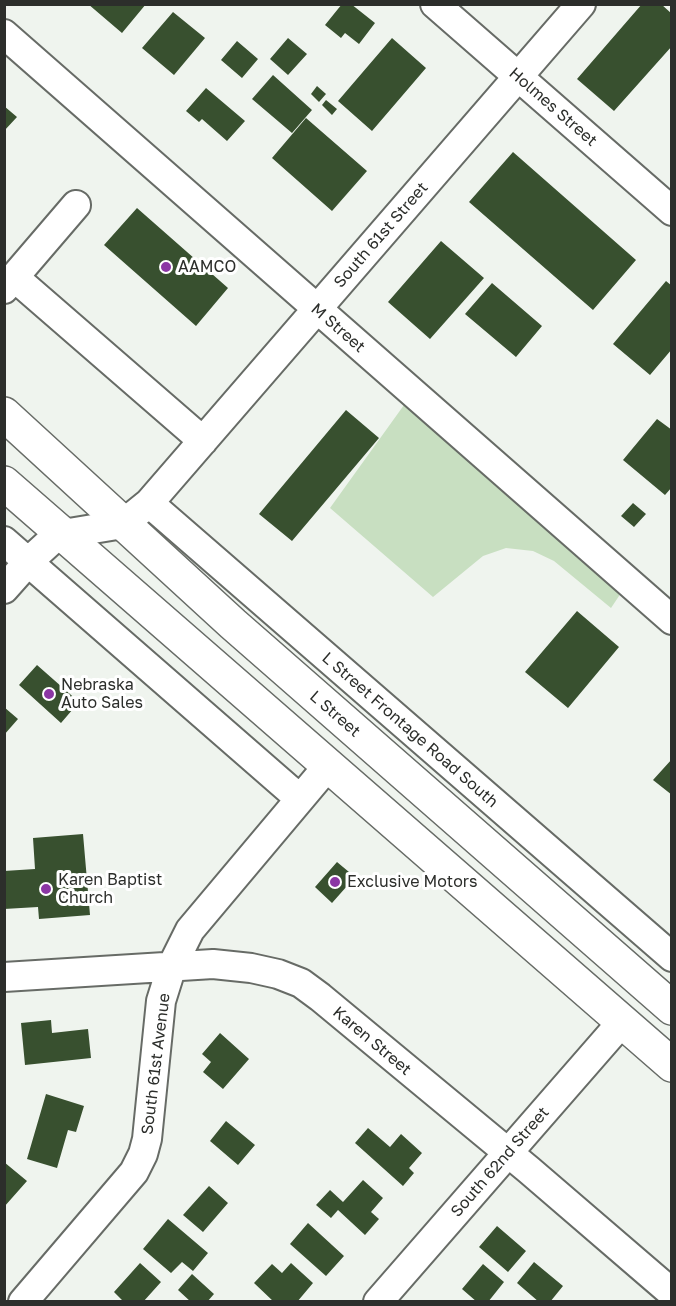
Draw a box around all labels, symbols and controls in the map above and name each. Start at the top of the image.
street label: Holmes Street [505,64,601,150]
street label: South 61st Street [330,178,432,292]
place label: AAMCO [178,257,236,277]
marker: AAMCO [159,260,173,274]
street label: M Street [307,299,369,357]
street label: L Street Frontage Road South [318,648,502,812]
place label: Nebraska Auto Sales [61,675,143,713]
marker: Nebraska Auto Sales [42,687,56,701]
street label: L Street [306,687,364,741]
place label: Karen Baptist Church [58,870,162,908]
place label: Exclusive Motors [347,872,478,892]
marker: Exclusive Motors [328,875,342,889]
marker: Karen Baptist Church [39,882,53,896]
street label: South 61st Avenue [138,992,174,1136]
street label: Karen Street [329,1003,415,1079]
street label: South 62nd Street [447,1103,553,1221]

